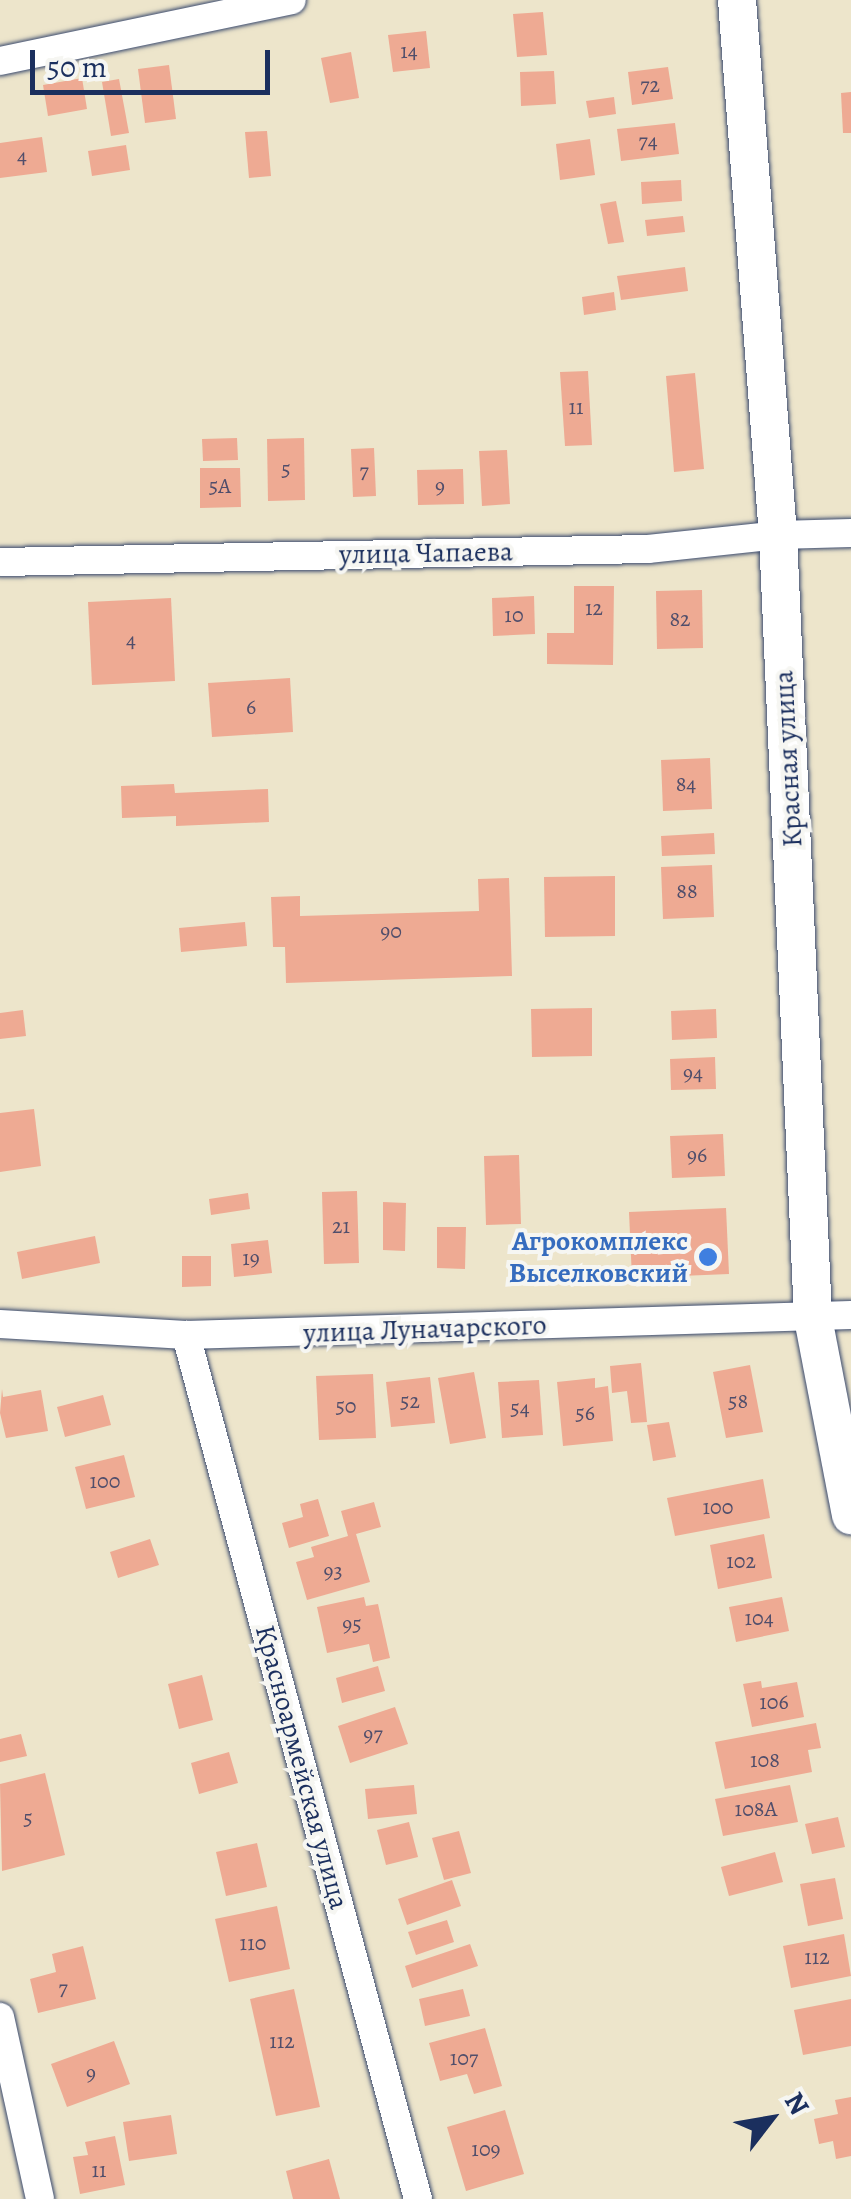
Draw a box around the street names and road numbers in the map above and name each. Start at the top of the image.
street label: улица Чапаева [339,535,513,571]
street label: Красная улица [767,670,809,848]
street label: улица Луначарского [303,1308,547,1350]
street label: Красноармейская улица [248,1621,356,1913]

